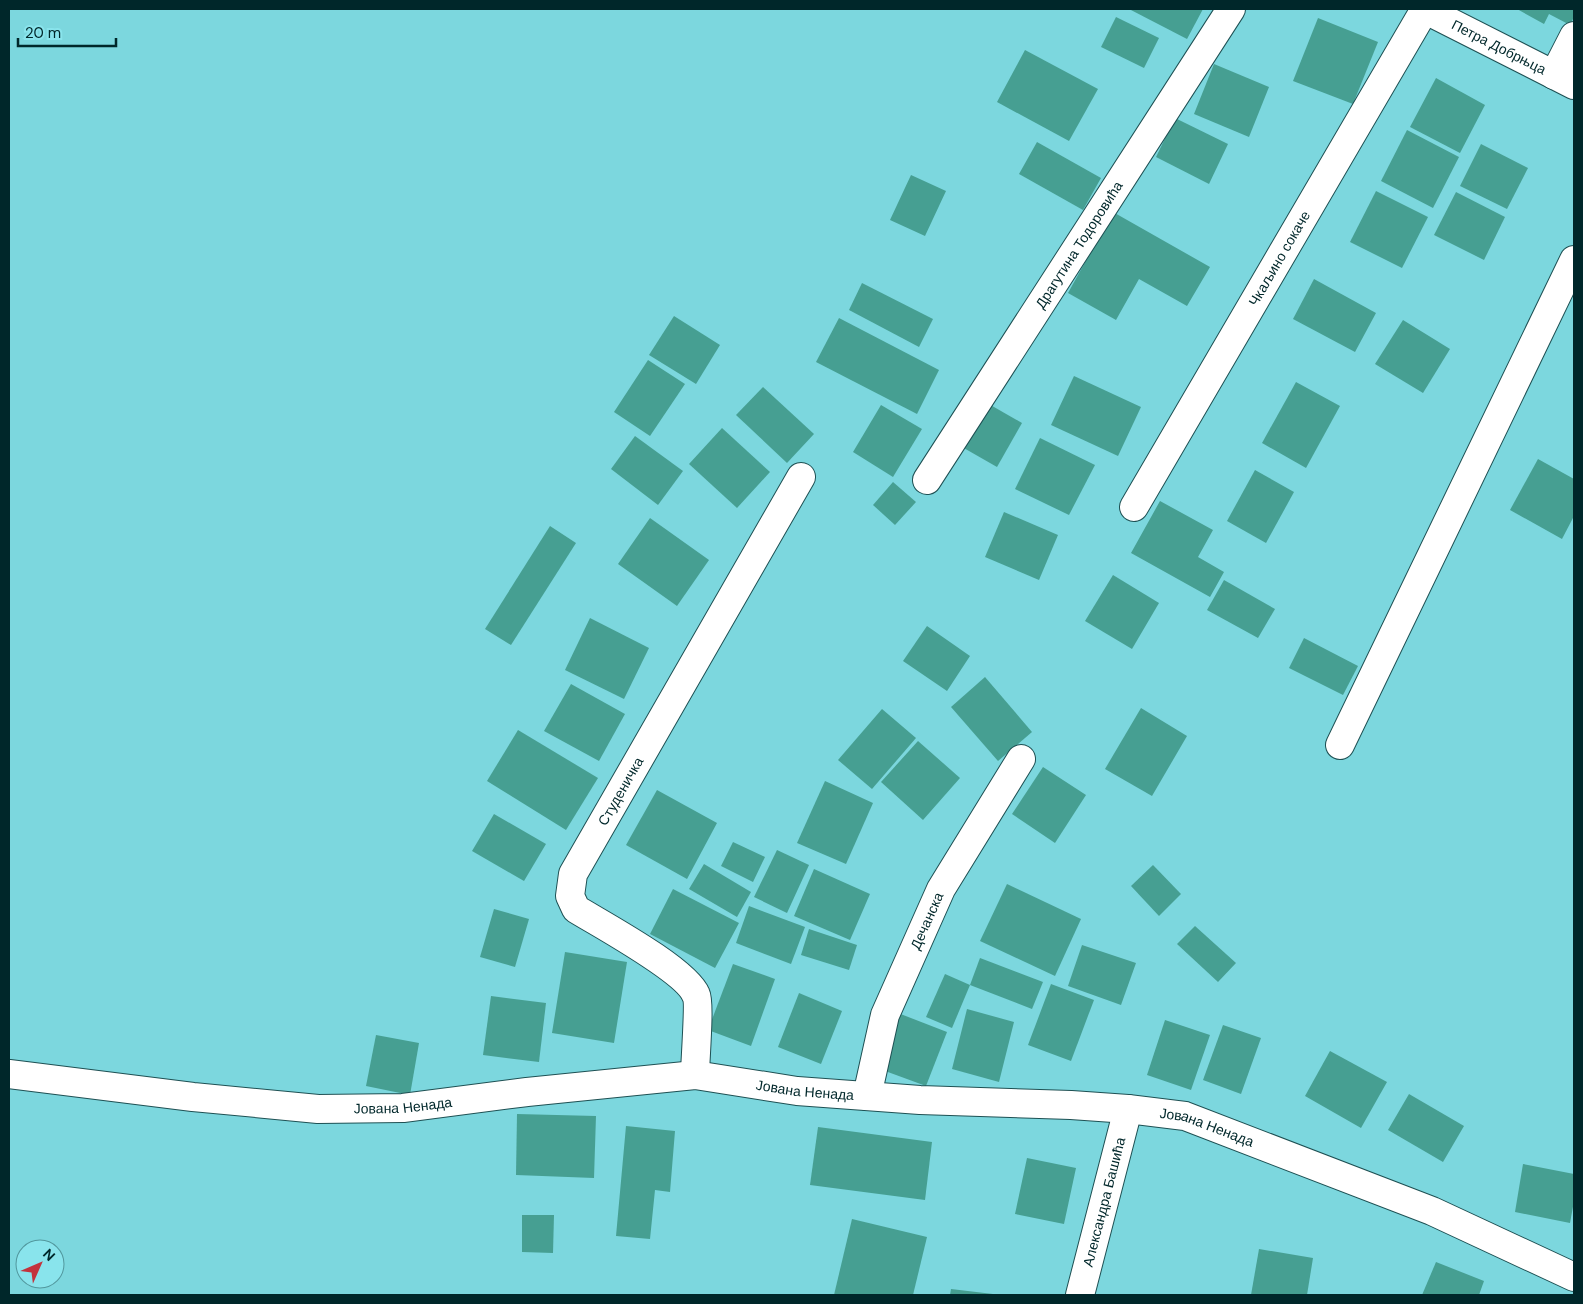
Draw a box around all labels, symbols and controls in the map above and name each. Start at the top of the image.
scale bar [18,15,115,47]
street label: Петра Добрњца [1449,16,1549,78]
text: 20 m [25,23,61,43]
street label: Драгутина Тодоровића [1031,177,1127,312]
street label: Чкаљино сокаче [1244,207,1314,309]
street label: Студеничка [594,754,647,829]
street label: Дечанска [906,889,948,952]
street label: Јована Ненада [755,1076,855,1104]
street label: Јована Ненада [354,1093,453,1118]
street label: Јована Ненада [1159,1104,1257,1151]
street label: Александра Башића [1079,1135,1129,1269]
north arrow [15,1239,65,1289]
text: N [39,1245,59,1265]

